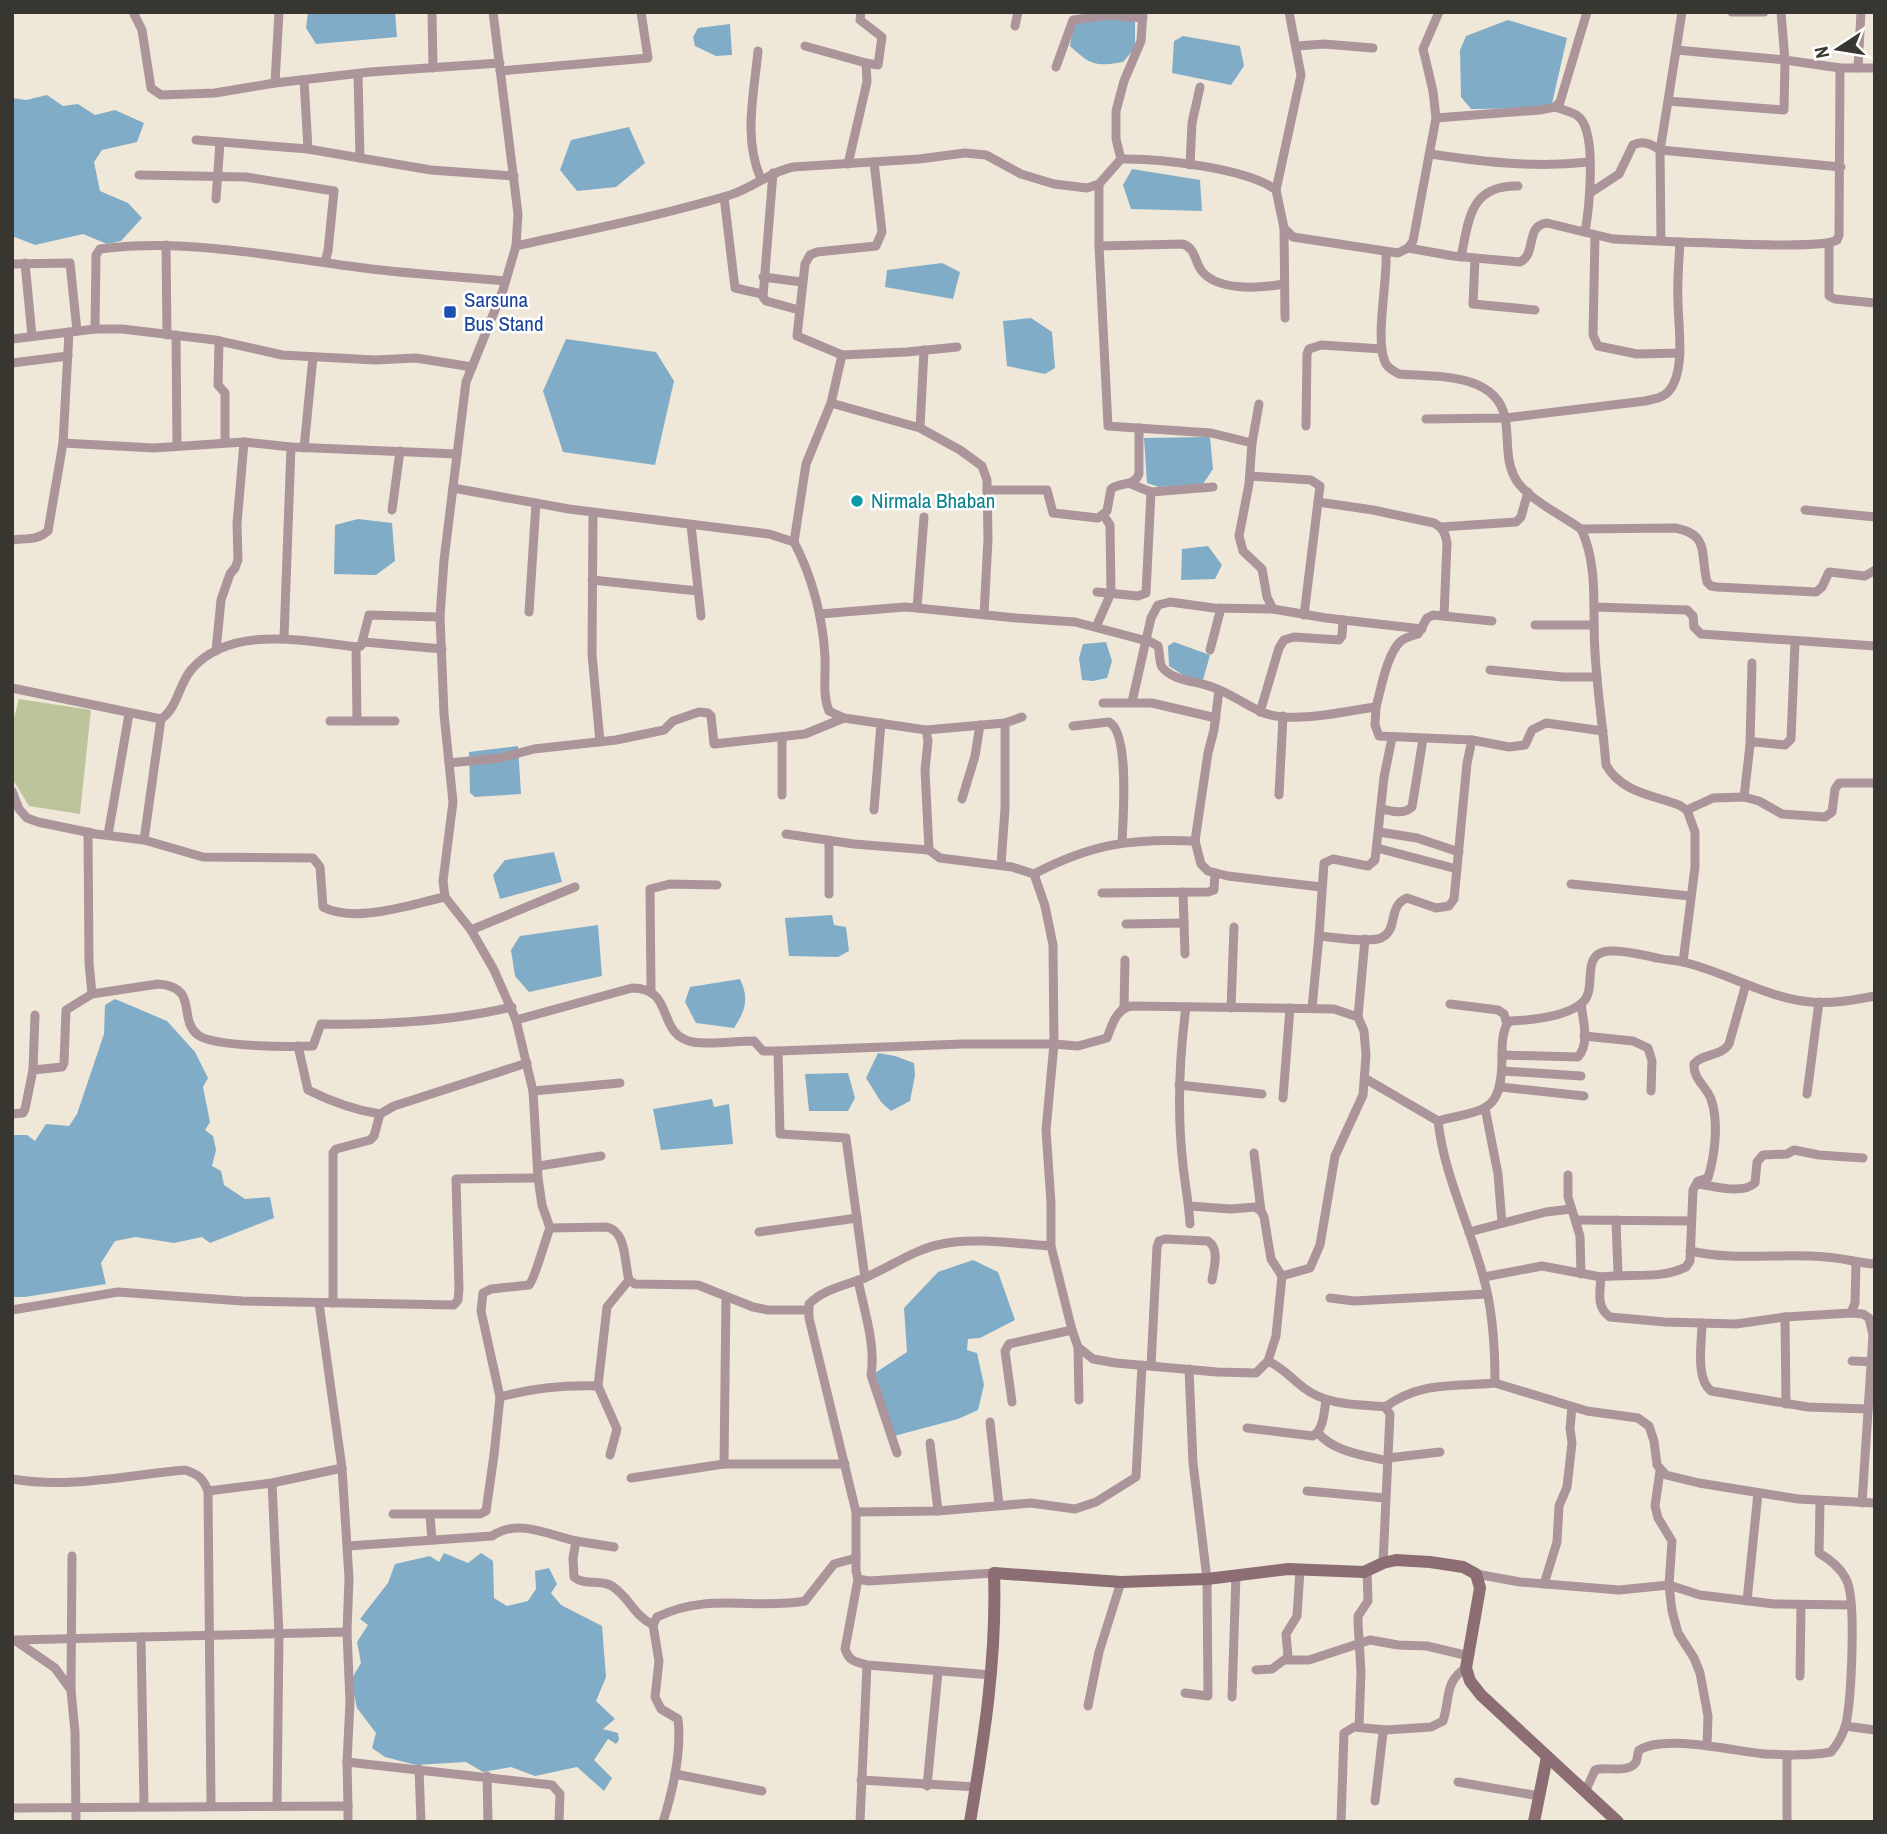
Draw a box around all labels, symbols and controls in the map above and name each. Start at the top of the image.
north arrow [1803,14,1873,84]
text: N [1807,44,1835,61]
place label: Sarsuna Bus Stand [464,285,543,338]
marker: Sarsuna Bus Stand [442,304,458,320]
place label: Nirmala Bhaban [871,486,995,515]
marker: Nirmala Bhaban [849,493,865,509]

